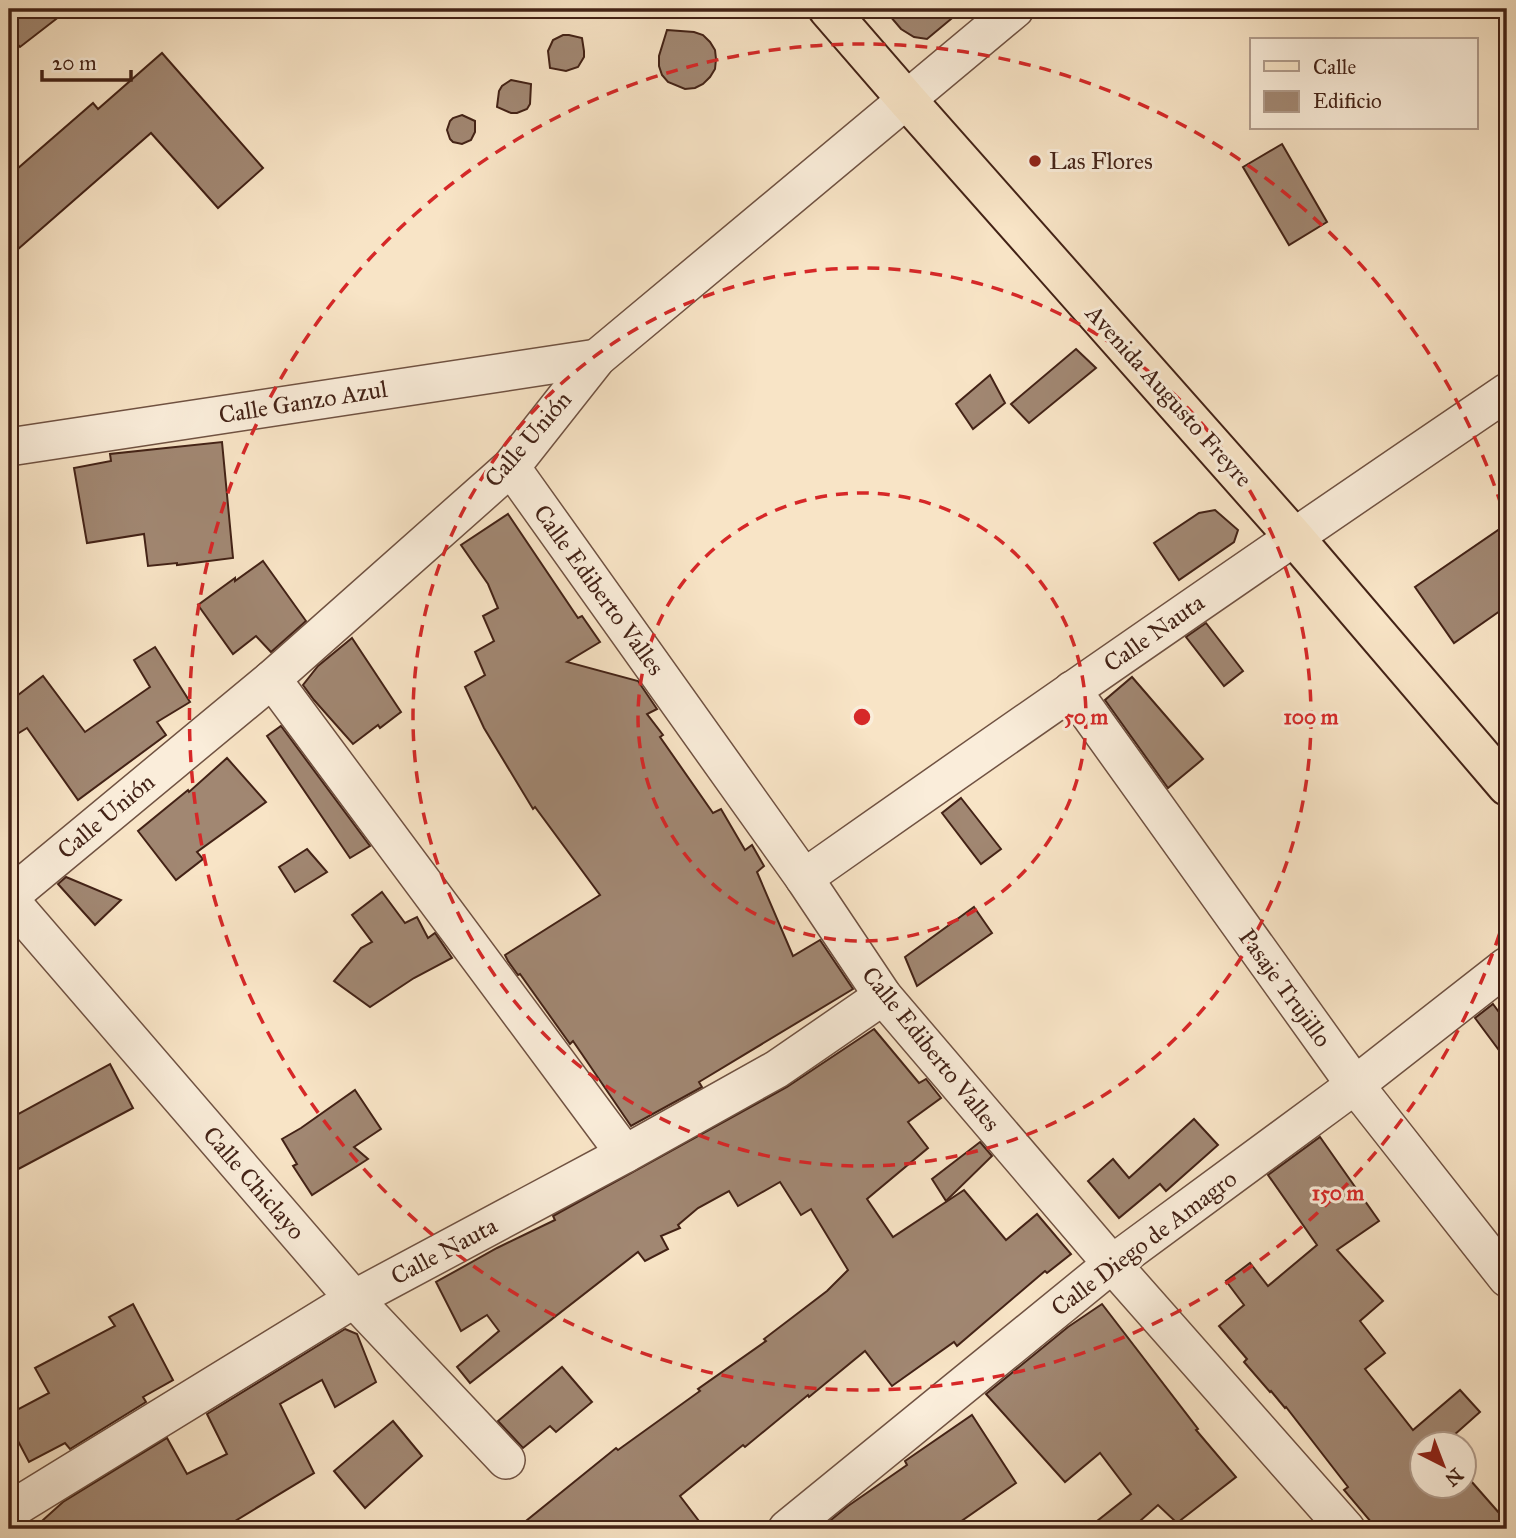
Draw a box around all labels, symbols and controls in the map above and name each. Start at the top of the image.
scale bar [42,38,131,82]
legend [1250,38,1478,130]
text: 20 m [52,50,97,76]
text: Calle [1313,54,1356,80]
text: Edificio [1313,88,1382,114]
place label: Las Flores [1049,146,1153,176]
marker: Las Flores [1027,153,1043,169]
street label: Avenida Augusto Freyre [1079,298,1259,493]
street label: Calle Ganzo Azul [217,374,390,430]
street label: Calle Unión [478,385,578,493]
street label: Calle Ediberto Valles [527,499,671,681]
street label: Calle Nauta [1098,587,1211,679]
text: 50 m [1064,704,1108,730]
text: 100 m [1284,704,1339,730]
centre of rings [850,705,874,729]
street label: Calle Unión [51,767,161,865]
street label: Pasaje Trujillo [1232,923,1338,1053]
street label: Calle Ediberto Valles [855,960,1007,1138]
street label: Calle Chiclayo [197,1120,311,1246]
street label: Calle Diego de Amagro [1045,1163,1243,1323]
text: 150 m [1312,1180,1364,1206]
street label: Calle Nauta [386,1210,503,1291]
north arrow [1408,1430,1478,1500]
text: N [1440,1463,1468,1491]

